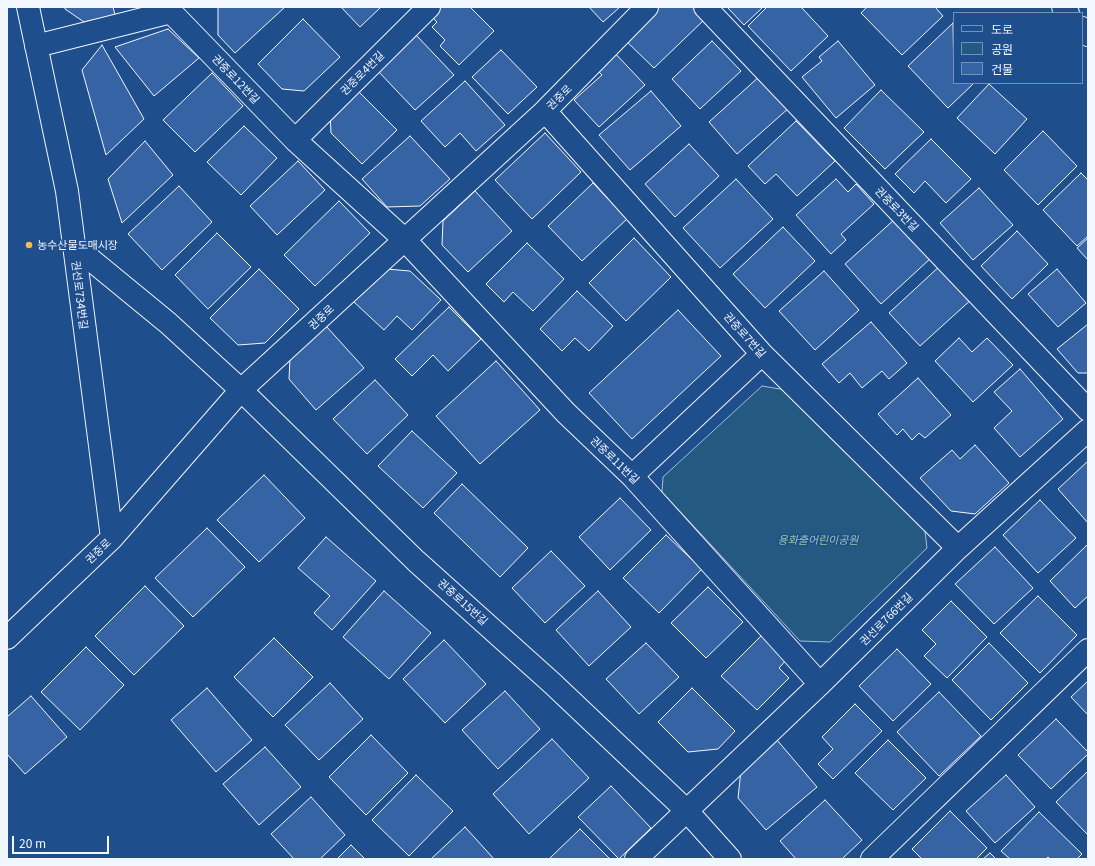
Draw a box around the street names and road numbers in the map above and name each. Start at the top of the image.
street label: 권중로4번길 [337,48,387,98]
street label: 권중로12번길 [209,52,263,106]
street label: 권중로 [544,82,574,112]
street label: 권중로3번길 [873,184,921,234]
street label: 권선로734번길 [69,260,91,330]
street label: 권중로 [305,302,337,332]
street label: 권중로7번길 [721,310,769,360]
street label: 권중로11번길 [588,433,642,487]
street label: 권중로 [82,536,114,566]
street label: 권중로15번길 [435,576,491,628]
street label: 권선로766번길 [857,590,915,648]

